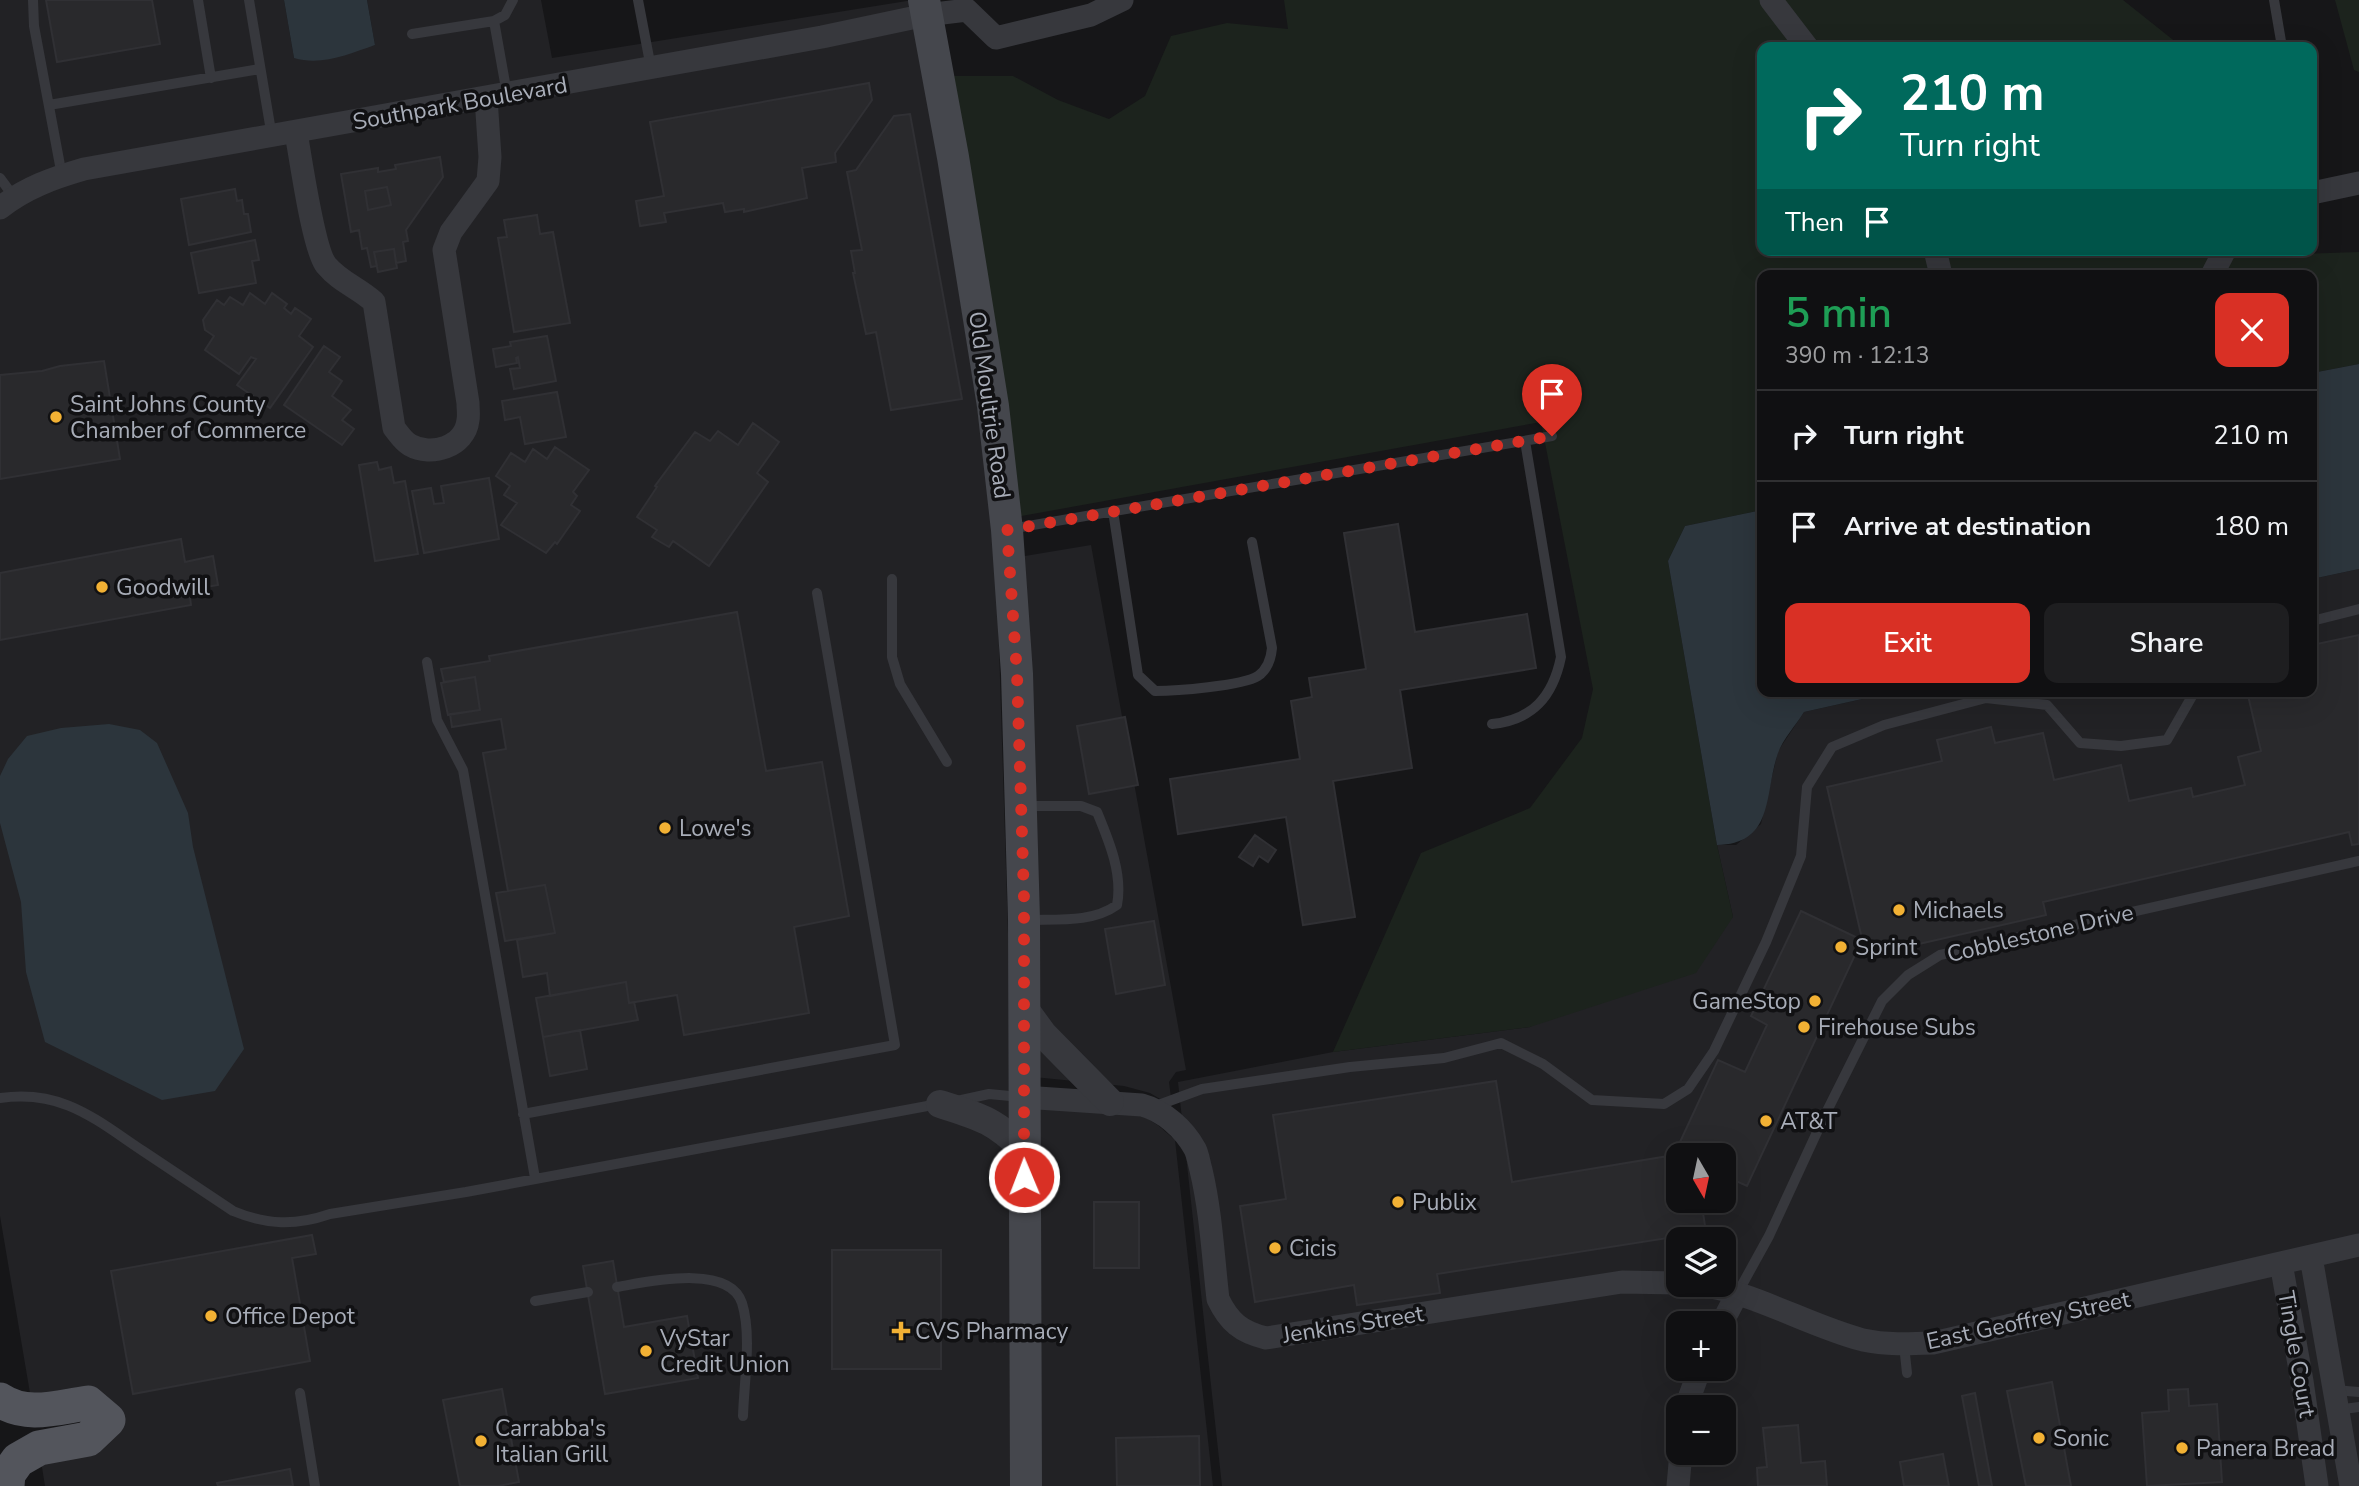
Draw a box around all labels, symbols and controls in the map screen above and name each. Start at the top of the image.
text: 210 m [1900,60,2044,127]
street label: Southpark Boulevard [350,69,570,138]
icon: right [1785,70,1876,161]
text: Turn right [1900,124,2040,167]
icon: arrive [1858,203,1896,241]
text: Then [1785,205,1844,240]
text: 5 min [1785,285,1892,342]
button: close [2215,293,2289,367]
street label: Old Moultrie Road [961,309,1018,501]
text: 390 m · 12:13 [1785,340,1930,371]
pin [1522,364,1582,436]
icon: arrive [1533,375,1571,413]
place label: Saint Johns County Chamber of Commerce [70,389,306,446]
marker: Saint Johns County Chamber of Commerce [48,409,64,425]
icon: right [1785,417,1823,455]
text: Turn right [1844,418,1963,453]
text: 210 m [2213,418,2289,453]
icon: arrive [1785,508,1823,546]
text: Arrive at destination [1844,509,2091,544]
text: 180 m [2213,509,2289,544]
place label: Goodwill [116,572,210,603]
marker: Goodwill [94,579,110,595]
button: Exit [1785,603,2030,683]
button: Share [2044,603,2289,683]
place label: Lowe's [679,813,752,844]
marker: Lowe's [657,820,673,836]
place label: Michaels [1913,895,2004,926]
street label: Cobblestone Drive [1944,897,2136,970]
marker: Michaels [1891,902,1907,918]
place label: Sprint [1855,932,1918,963]
marker: Sprint [1833,939,1849,955]
place label: GameStop [1692,986,1801,1017]
marker: GameStop [1807,993,1823,1009]
place label: Firehouse Subs [1818,1012,1976,1043]
marker: Firehouse Subs [1796,1019,1812,1035]
place label: AT&T [1780,1106,1838,1137]
marker: AT&T [1758,1113,1774,1129]
position arrow [987,1140,1061,1214]
north arrow [1666,1143,1736,1213]
map controls [1666,1143,1736,1465]
place label: Publix [1412,1187,1477,1218]
marker: Publix [1390,1194,1406,1210]
button: layers [1666,1227,1736,1297]
place label: Cicis [1289,1233,1337,1264]
marker: Cicis [1267,1240,1283,1256]
street label: East Geoffrey Street [1923,1284,2134,1357]
street label: Tingle Court [2270,1288,2323,1421]
street label: Jenkins Street [1279,1298,1427,1351]
place label: Office Depot [225,1301,356,1332]
marker: Office Depot [203,1308,219,1324]
button: + [1666,1311,1736,1381]
place label: CVS Pharmacy [915,1316,1068,1347]
place label: VyStar Credit Union [659,1323,790,1380]
marker: CVS Pharmacy [893,1323,909,1339]
marker: VyStar Credit Union [638,1343,654,1359]
button: − [1666,1395,1736,1465]
place label: Carrabba's Italian Grill [495,1413,609,1470]
place label: Sonic [2053,1423,2109,1454]
marker: Sonic [2031,1430,2047,1446]
marker: Carrabba's Italian Grill [473,1433,489,1449]
place label: Panera Bread [2196,1433,2335,1464]
marker: Panera Bread [2174,1440,2190,1456]

